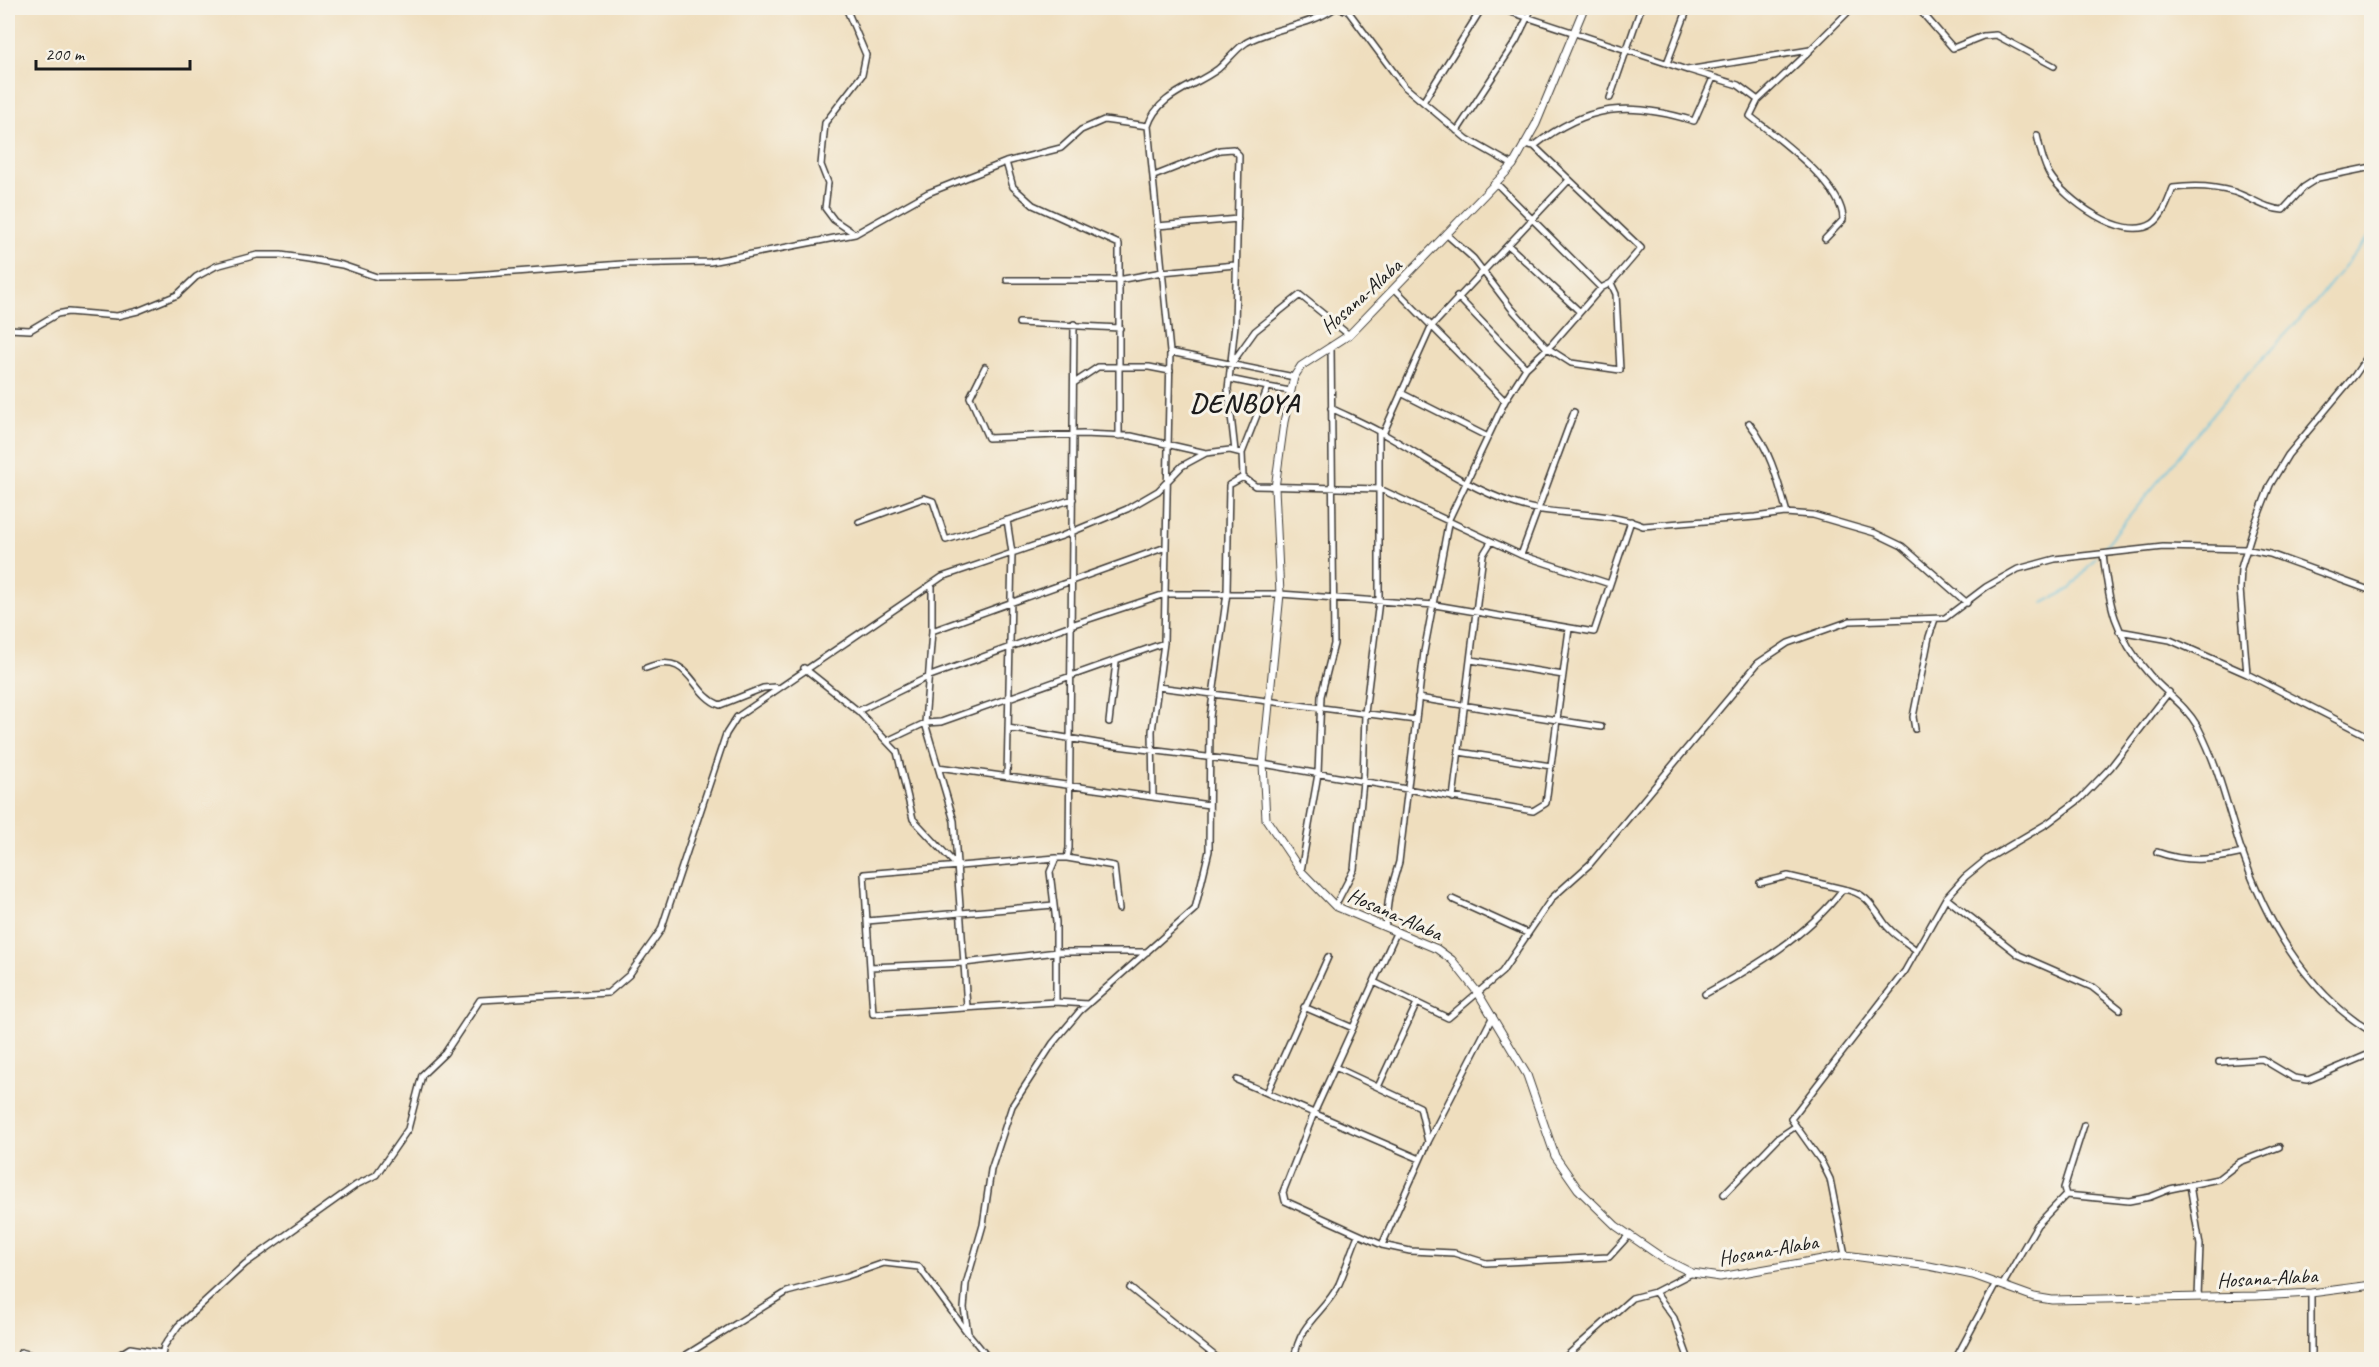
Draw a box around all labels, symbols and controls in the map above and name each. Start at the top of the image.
scale bar [36,33,190,71]
text: 200 m [45,43,86,65]
street label: Hosana-Alaba [1315,252,1408,339]
district label: DENBOYA [1190,386,1301,420]
street label: Hosana-Alaba [1344,882,1448,947]
street label: Hosana-Alaba [1716,1228,1821,1272]
street label: Hosana-Alaba [2216,1262,2319,1294]

